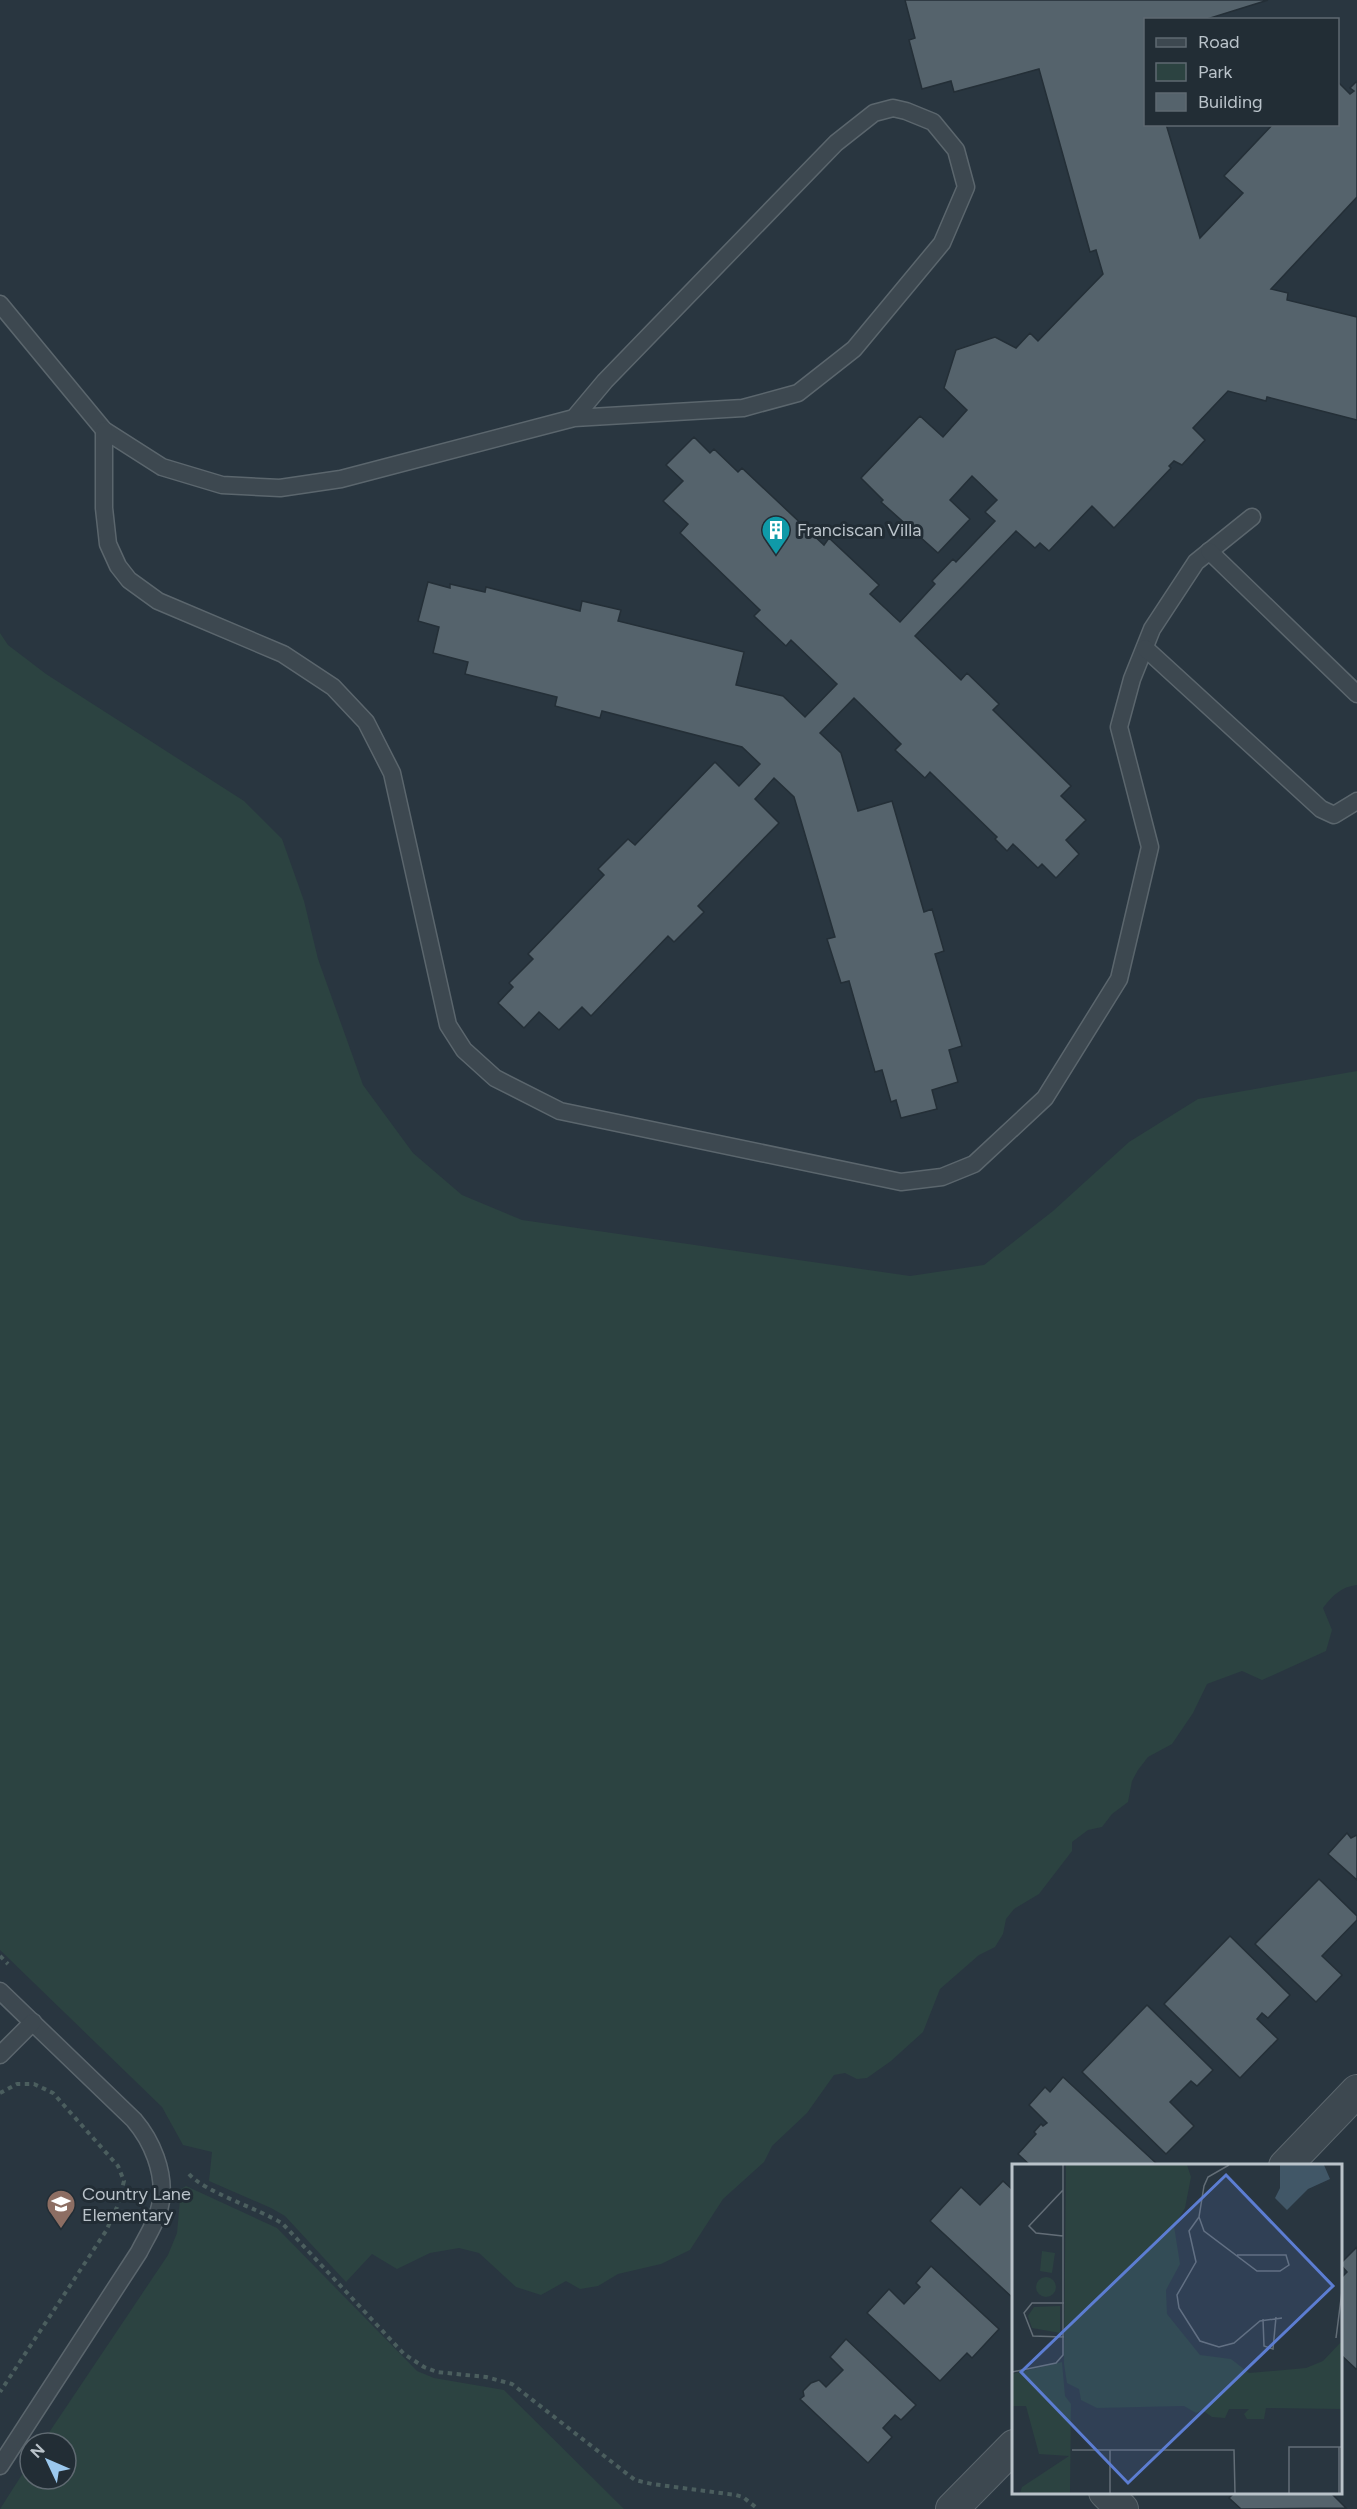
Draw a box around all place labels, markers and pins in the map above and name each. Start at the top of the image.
building icon: Franciscan Villa [760,514,792,556]
place label: Franciscan Villa [797,519,921,541]
place label: Country Lane Elementary [82,2183,191,2226]
school or university icon: Country Lane Elementary [45,2188,77,2230]

